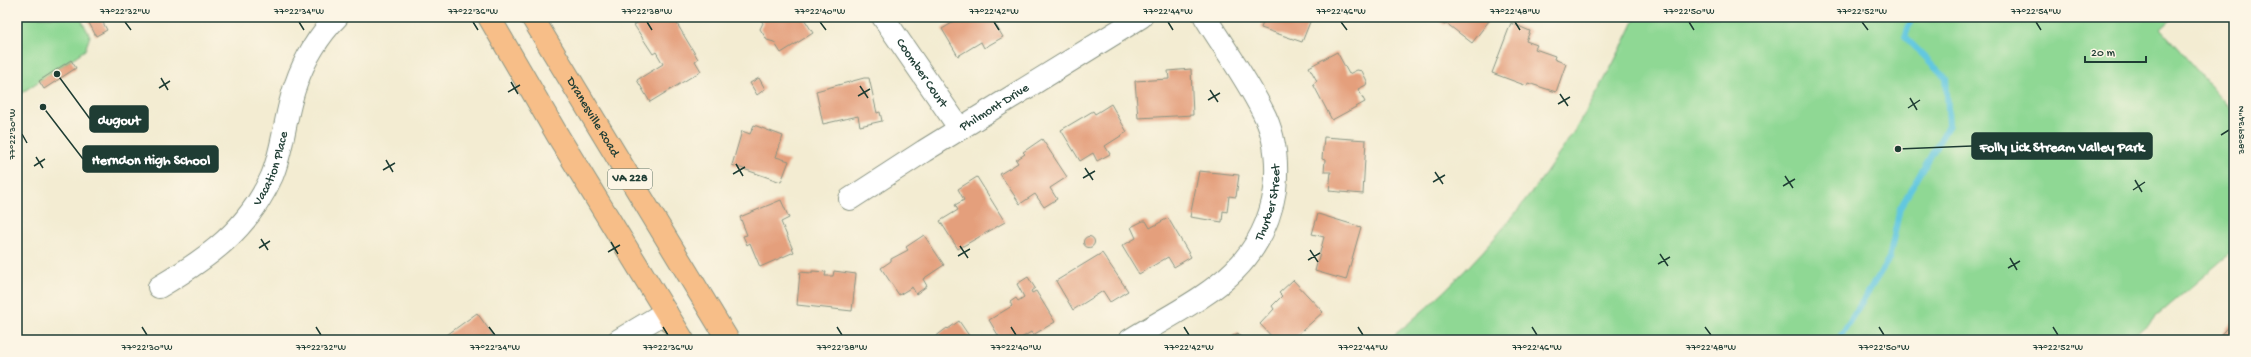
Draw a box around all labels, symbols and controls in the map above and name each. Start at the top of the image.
text: 77°22'32"W [99,6,150,18]
text: 77°22'34"W [273,6,324,18]
text: 77°22'36"W [447,6,499,18]
text: 77°22'38"W [621,6,673,18]
text: 77°22'40"W [794,6,846,18]
text: 77°22'42"W [968,6,1019,18]
text: 77°22'44"W [1142,6,1193,18]
text: 77°22'46"W [1315,6,1366,18]
text: 77°22'48"W [1489,6,1541,18]
text: 77°22'50"W [1663,6,1715,18]
text: 77°22'52"W [1836,6,1888,18]
text: 77°22'54"W [2010,6,2061,18]
street label: Coomber Court [892,35,952,112]
scale bar [2085,38,2146,64]
text: 20 m [2091,47,2116,61]
street label: Dranesville Road [562,74,623,161]
street label: Philmont Drive [956,80,1032,135]
text: 38°59'34"N [2236,105,2248,155]
callout: dugout [90,106,148,132]
text: 77°22'30"W [7,108,19,160]
text: dugout [98,113,141,130]
street label: Vacation Place [249,130,291,210]
callout: Folly Lick Stream Valley Park [1972,133,2152,159]
text: Folly Lick Stream Valley Park [1979,140,2146,157]
callout: Herndon High School [83,146,218,172]
text: Herndon High School [92,153,210,170]
street label: Thurber Street [1251,162,1284,244]
road number: VA 228 [608,169,652,189]
text: 77°22'30"W [121,342,173,354]
text: 77°22'32"W [295,342,346,354]
text: 77°22'34"W [469,342,520,354]
text: 77°22'36"W [642,342,694,354]
text: 77°22'38"W [816,342,868,354]
text: 77°22'40"W [990,342,1042,354]
text: 77°22'42"W [1163,342,1214,354]
text: 77°22'44"W [1337,342,1388,354]
text: 77°22'46"W [1511,342,1562,354]
text: 77°22'48"W [1685,342,1737,354]
text: 77°22'50"W [1858,342,1910,354]
text: 77°22'52"W [2032,342,2084,354]

